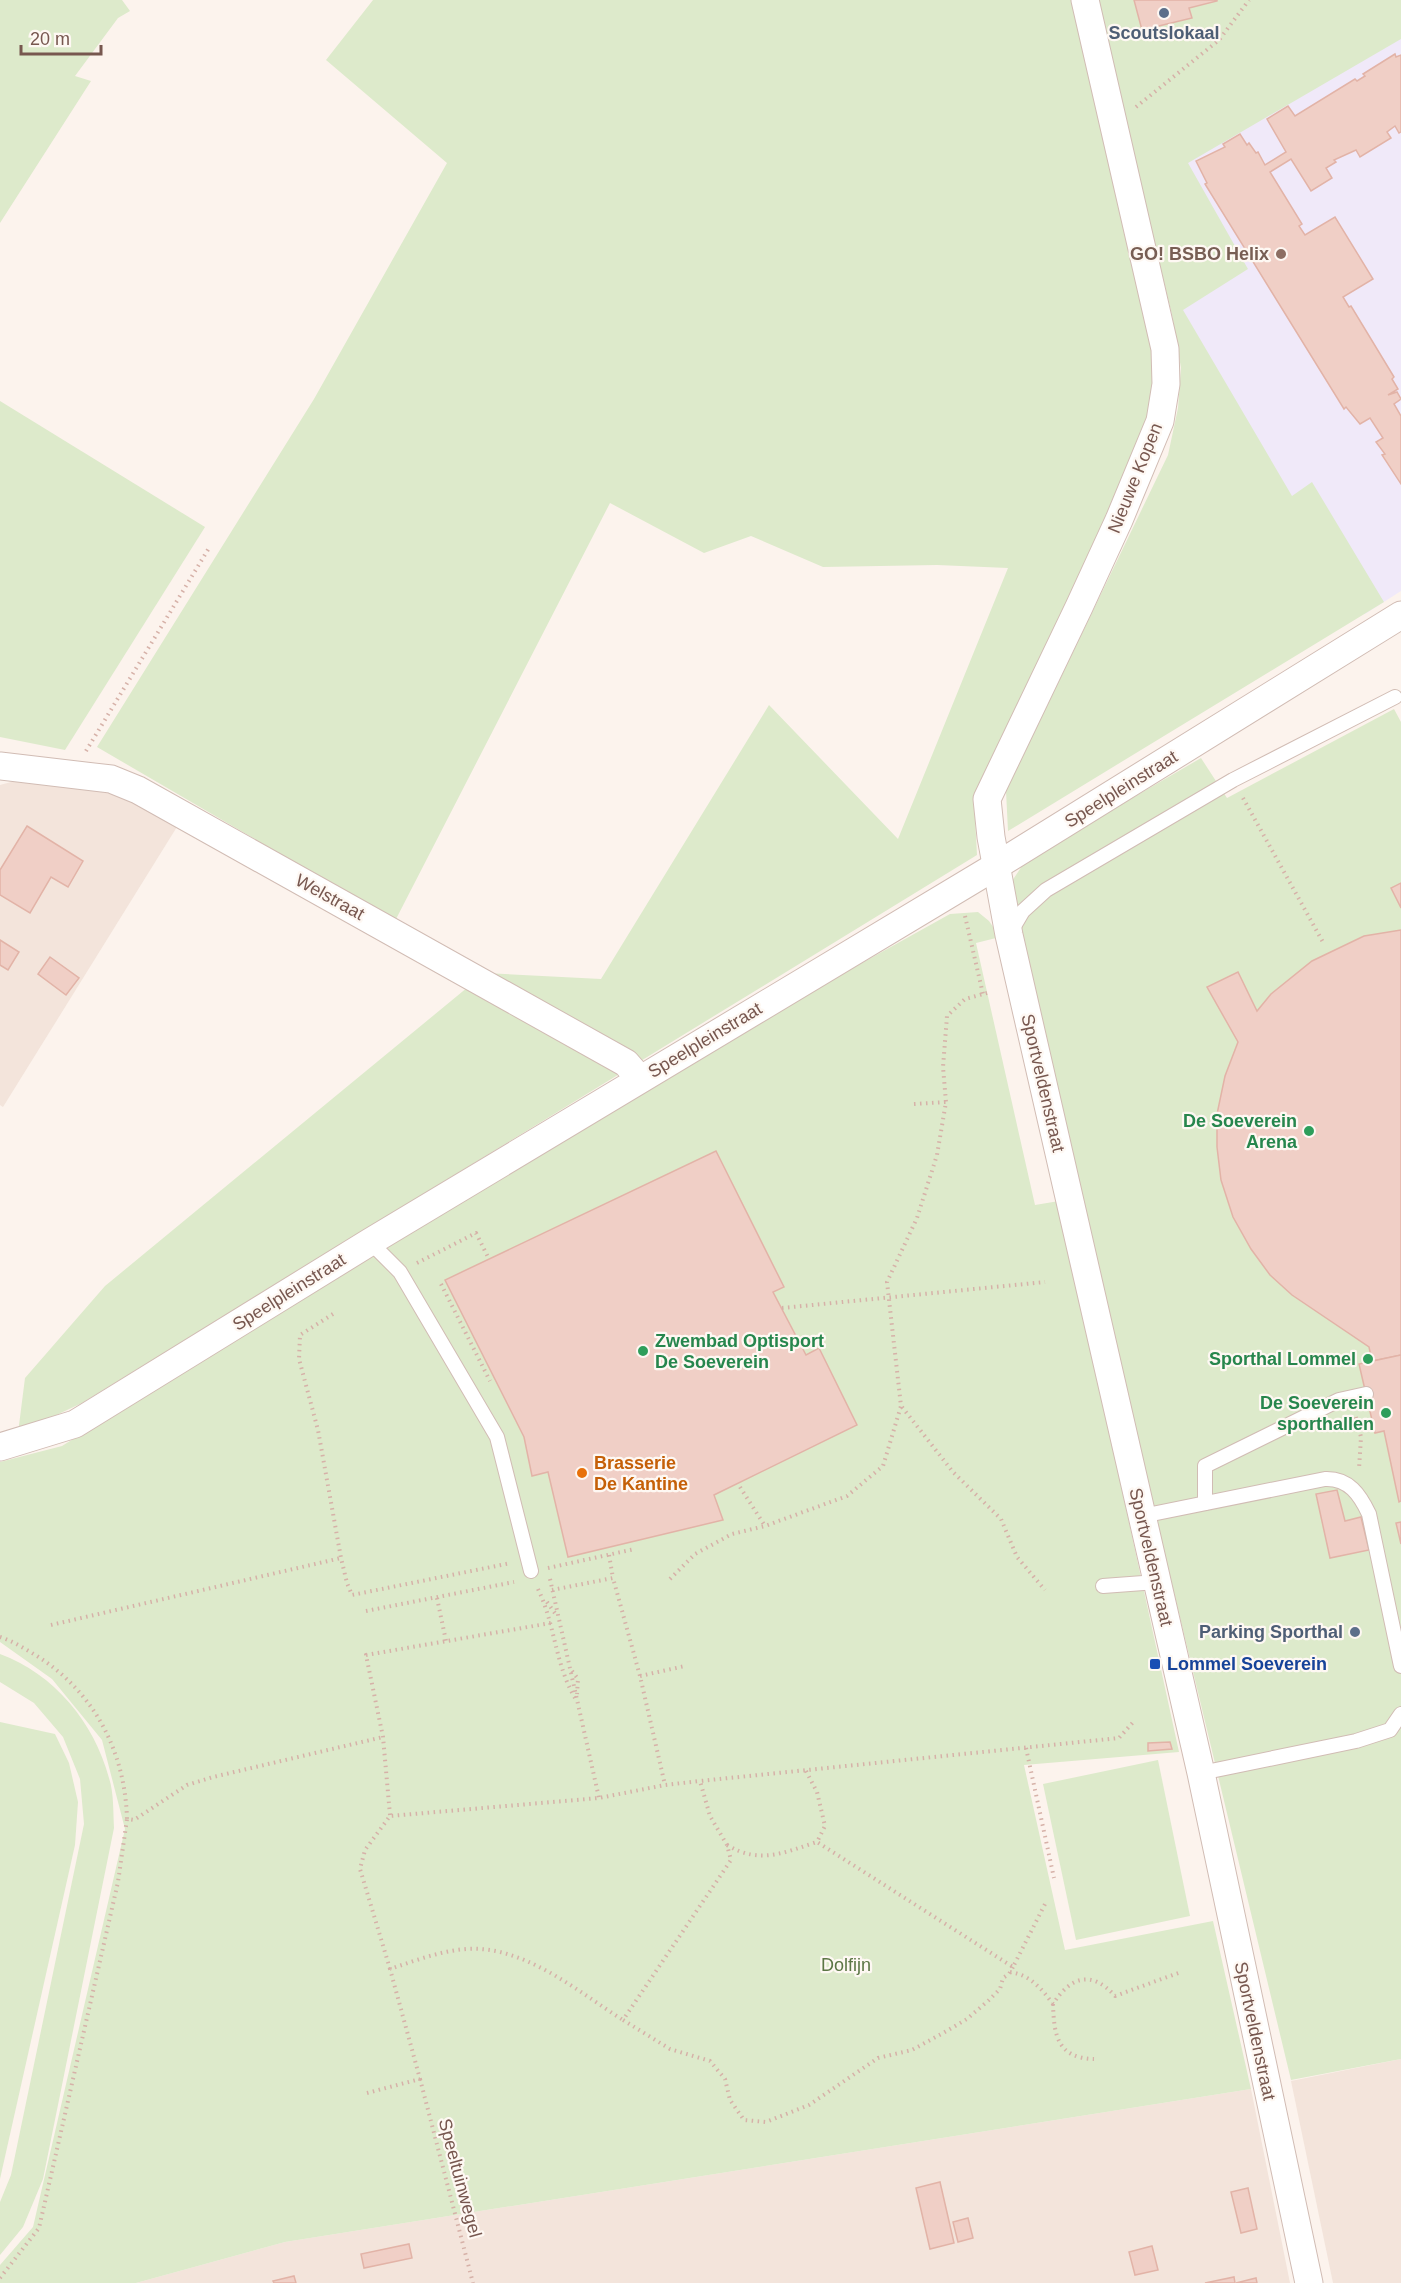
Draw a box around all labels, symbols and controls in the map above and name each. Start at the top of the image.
marker: Scoutslokaal [1157,6,1171,20]
scale bar [21,18,100,56]
place label: Scoutslokaal [1108,23,1220,43]
text: 20 m [30,29,70,49]
place label: GO! BSBO Helix [1130,244,1269,264]
marker: GO! BSBO Helix [1274,247,1288,261]
street label: Nieuwe Kopen [1104,420,1166,536]
street label: Speelpleinstraat [1061,746,1181,832]
street label: Welstraat [292,870,368,924]
street label: Speelpleinstraat [645,998,765,1082]
street label: Sportveldenstraat [1017,1012,1069,1154]
place label: De Soeverein Arena [1183,1111,1298,1152]
marker: De Soeverein Arena [1302,1124,1316,1138]
street label: Speelpleinstraat [229,1249,349,1335]
place label: Zwembad Optisport De Soeverein [655,1331,824,1372]
marker: Zwembad Optisport De Soeverein [636,1344,650,1358]
place label: Sporthal Lommel [1209,1349,1356,1369]
marker: Sporthal Lommel [1361,1352,1375,1366]
place label: De Soeverein sporthallen [1260,1393,1374,1434]
marker: De Soeverein sporthallen [1379,1406,1393,1420]
place label: Brasserie De Kantine [594,1453,688,1494]
marker: Brasserie De Kantine [575,1466,589,1480]
street label: Sportveldenstraat [1125,1486,1177,1628]
place label: Parking Sporthal [1199,1622,1343,1642]
marker: Parking Sporthal [1348,1625,1362,1639]
place label: Lommel Soeverein [1167,1654,1327,1674]
marker: Lommel Soeverein [1148,1657,1162,1671]
park label: Dolfijn [821,1955,871,1975]
street label: Sportveldenstraat [1231,1960,1279,2102]
street label: Speeltuinwegel [435,2116,485,2240]

